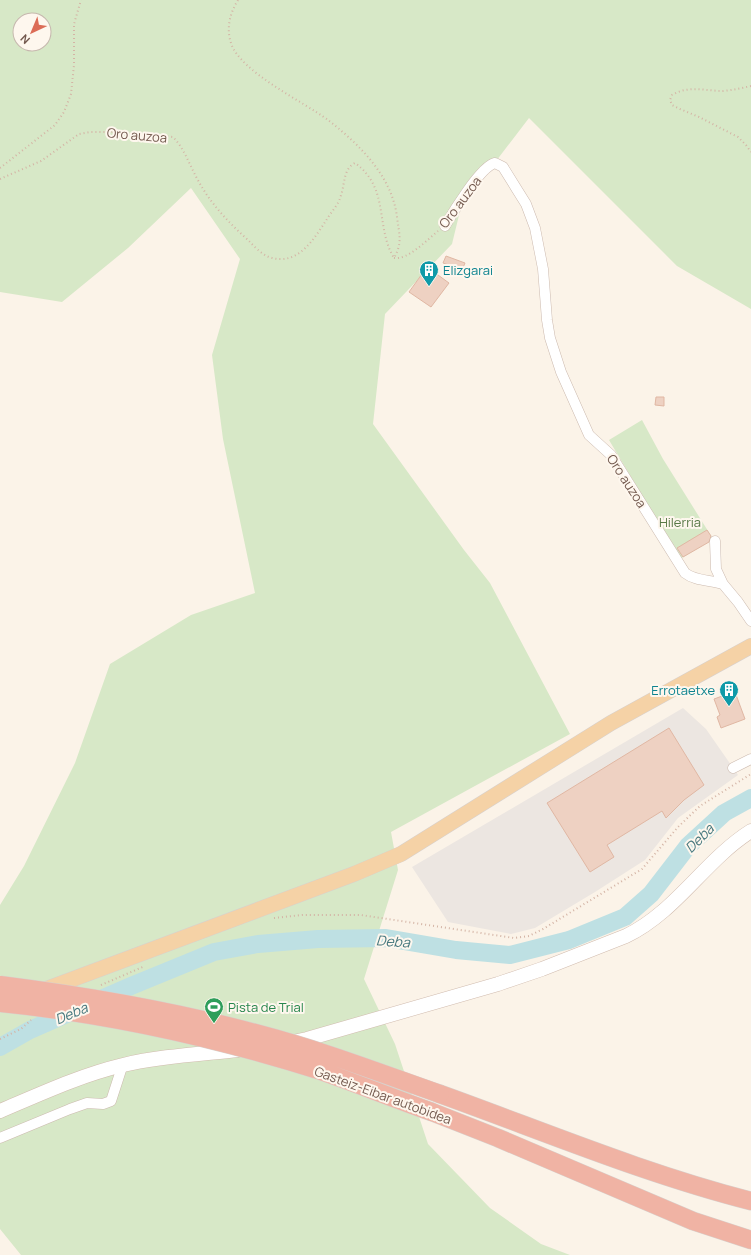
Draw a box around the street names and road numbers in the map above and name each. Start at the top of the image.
street label: Oro auzoa [106,123,168,147]
street label: Oro auzoa [435,172,485,232]
street label: Oro auzoa [603,451,651,511]
street label: Gasteiz-Eibar autobidea [312,1062,454,1128]

